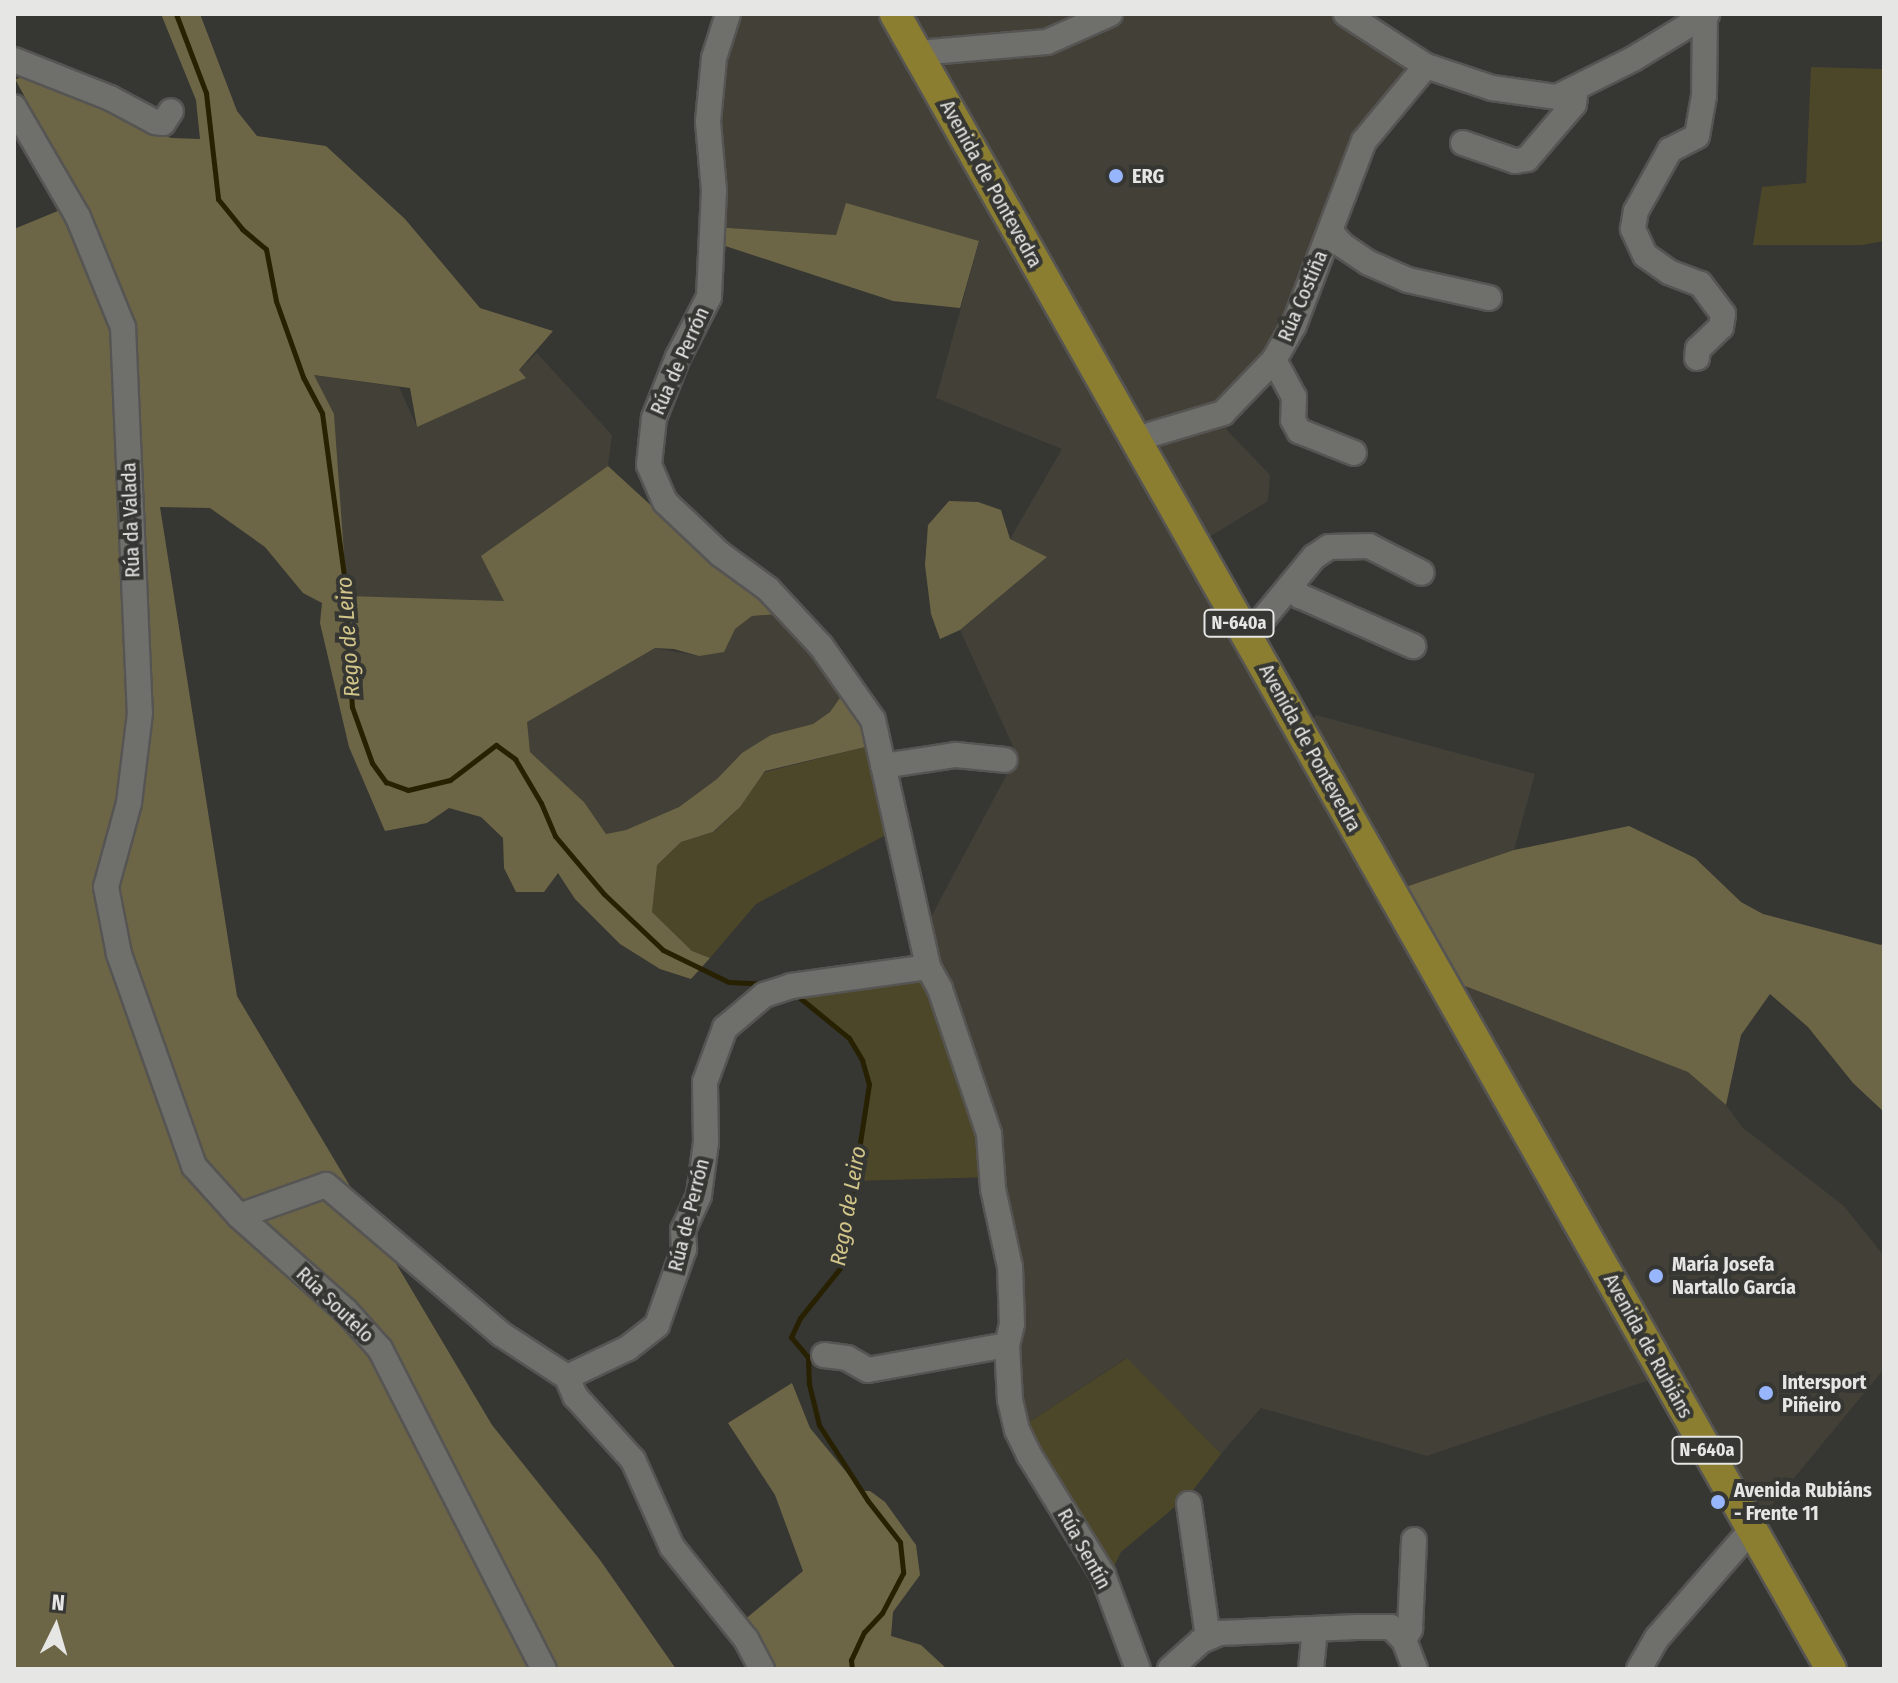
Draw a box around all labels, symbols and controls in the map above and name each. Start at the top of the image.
street label: Avenida de Pontevedra [935,96,1047,272]
place label: ERG [1132,164,1164,188]
marker: ERG [1107,167,1125,185]
street label: Rúa Costiña [1273,247,1333,345]
street label: Rúa de Perrón [646,303,714,419]
street label: Rúa da Valada [117,462,145,578]
water label: Rego de Leiro [331,576,365,698]
road number: N-640a [1203,609,1275,637]
street label: Avenida de Pontevedra [1254,660,1366,836]
water label: Rego de Leiro [825,1144,871,1268]
street label: Rúa de Perrón [663,1156,715,1274]
place label: María Josefa Nartallo García [1672,1252,1796,1299]
street label: Rúa Soutelo [291,1262,379,1348]
marker: María Josefa Nartallo García [1647,1267,1665,1285]
street label: Avenida de Rubiáns [1598,1270,1698,1422]
place label: Intersport Piñeiro [1782,1370,1866,1417]
marker: Intersport Piñeiro [1757,1384,1775,1402]
road number: N-640a [1671,1436,1743,1464]
place label: Avenida Rubiáns - Frente 11 [1734,1478,1872,1525]
marker: Avenida Rubiáns - Frente 11 [1709,1493,1727,1511]
street label: Rúa Sentín [1052,1505,1116,1593]
north arrow [16,1587,96,1667]
text: N [50,1589,66,1617]

